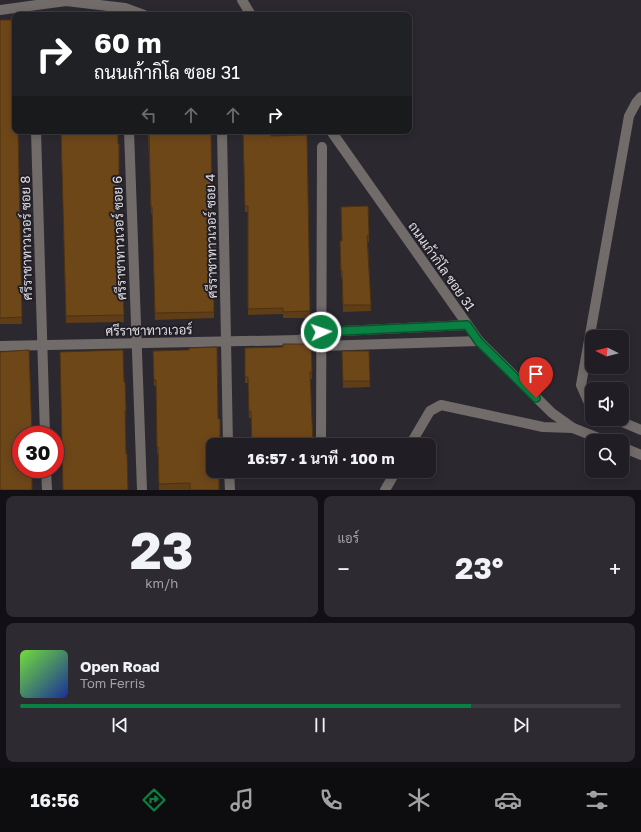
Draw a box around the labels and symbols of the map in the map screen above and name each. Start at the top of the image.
street label: ศรีราชาทาวเวอร์ ซอย 4 [201,174,220,298]
street label: ศรีราชาทาวเวอร์ ซอย 6 [108,175,129,301]
street label: ศรีราชาทาวเวอร์ ซอย 8 [16,176,35,300]
street label: ถนนเก้ากิโล ซอย 31 [405,218,480,314]
position arrow [300,311,342,353]
street label: ศรีราชาทาวเวอร์ [105,320,193,339]
north arrow [585,330,629,374]
pin [519,357,553,398]
speed limit sign: 30 [12,426,64,478]

